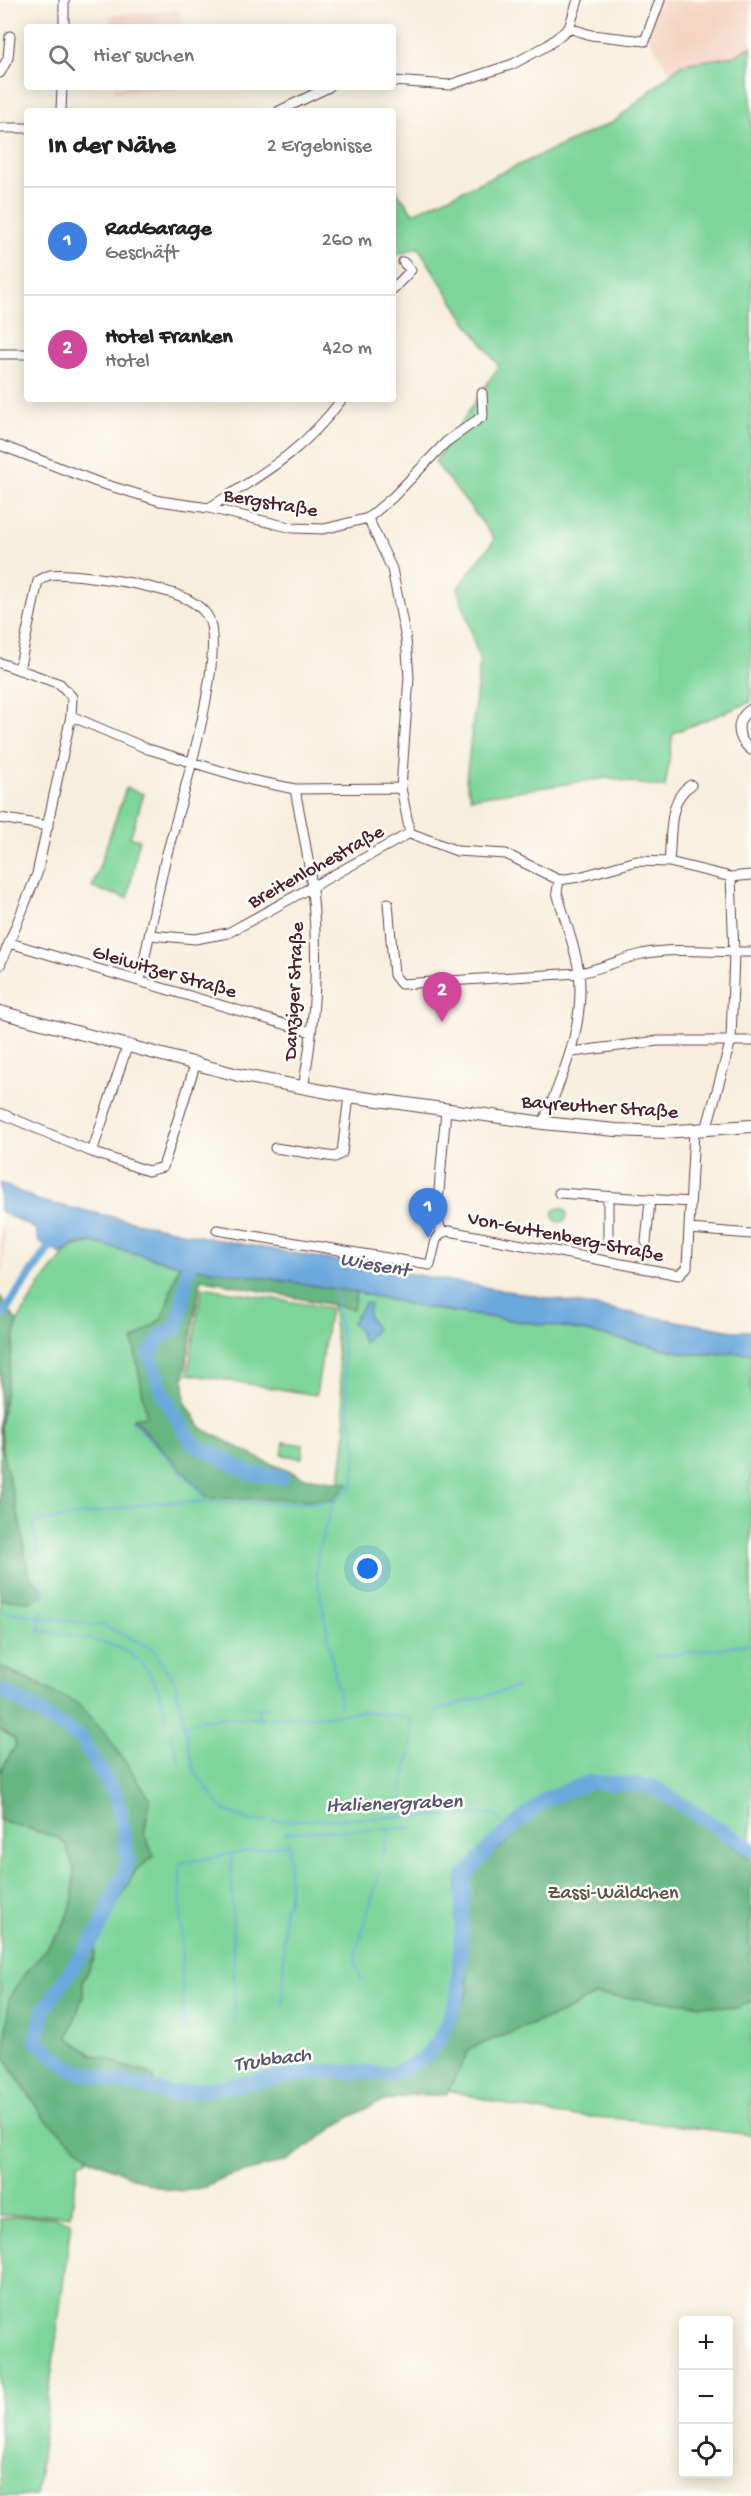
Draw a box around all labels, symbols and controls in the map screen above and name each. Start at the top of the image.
search box [24,24,396,90]
icon: search [45,41,78,74]
text: Hier suchen [93,44,194,70]
text: In der Nähe [48,132,176,163]
text: 2 Ergebnisse [267,136,372,159]
text: RadGarage [105,217,212,243]
text: 1 [63,230,72,253]
text: 260 m [322,230,372,253]
text: Geschäft [105,243,178,266]
text: Hotel Franken [105,325,233,351]
text: 2 [63,338,72,361]
text: 420 m [322,338,372,361]
text: Hotel [105,351,150,374]
street label: Bergstraße [221,485,320,524]
street label: Breitenlohestraße [244,821,389,915]
street label: Danziger Straße [280,921,311,1063]
street label: Gleiwitzer Straße [89,942,239,1005]
pin: 2 [422,972,462,1022]
street label: Bayreuther Straße [520,1091,680,1125]
pin: 1 [408,1188,448,1238]
street label: Von-Guttenberg-Straße [464,1208,666,1269]
water label: Wiesent [338,1248,415,1285]
your location [353,1554,382,1583]
water label: Italienergraben [325,1791,464,1820]
park label: Zassi-Wäldchen [548,1883,679,1906]
water label: Trubbach [232,2044,313,2079]
map controls [679,2316,733,2478]
button: + [679,2316,733,2370]
button: − [679,2370,733,2424]
button: locate [679,2424,733,2478]

